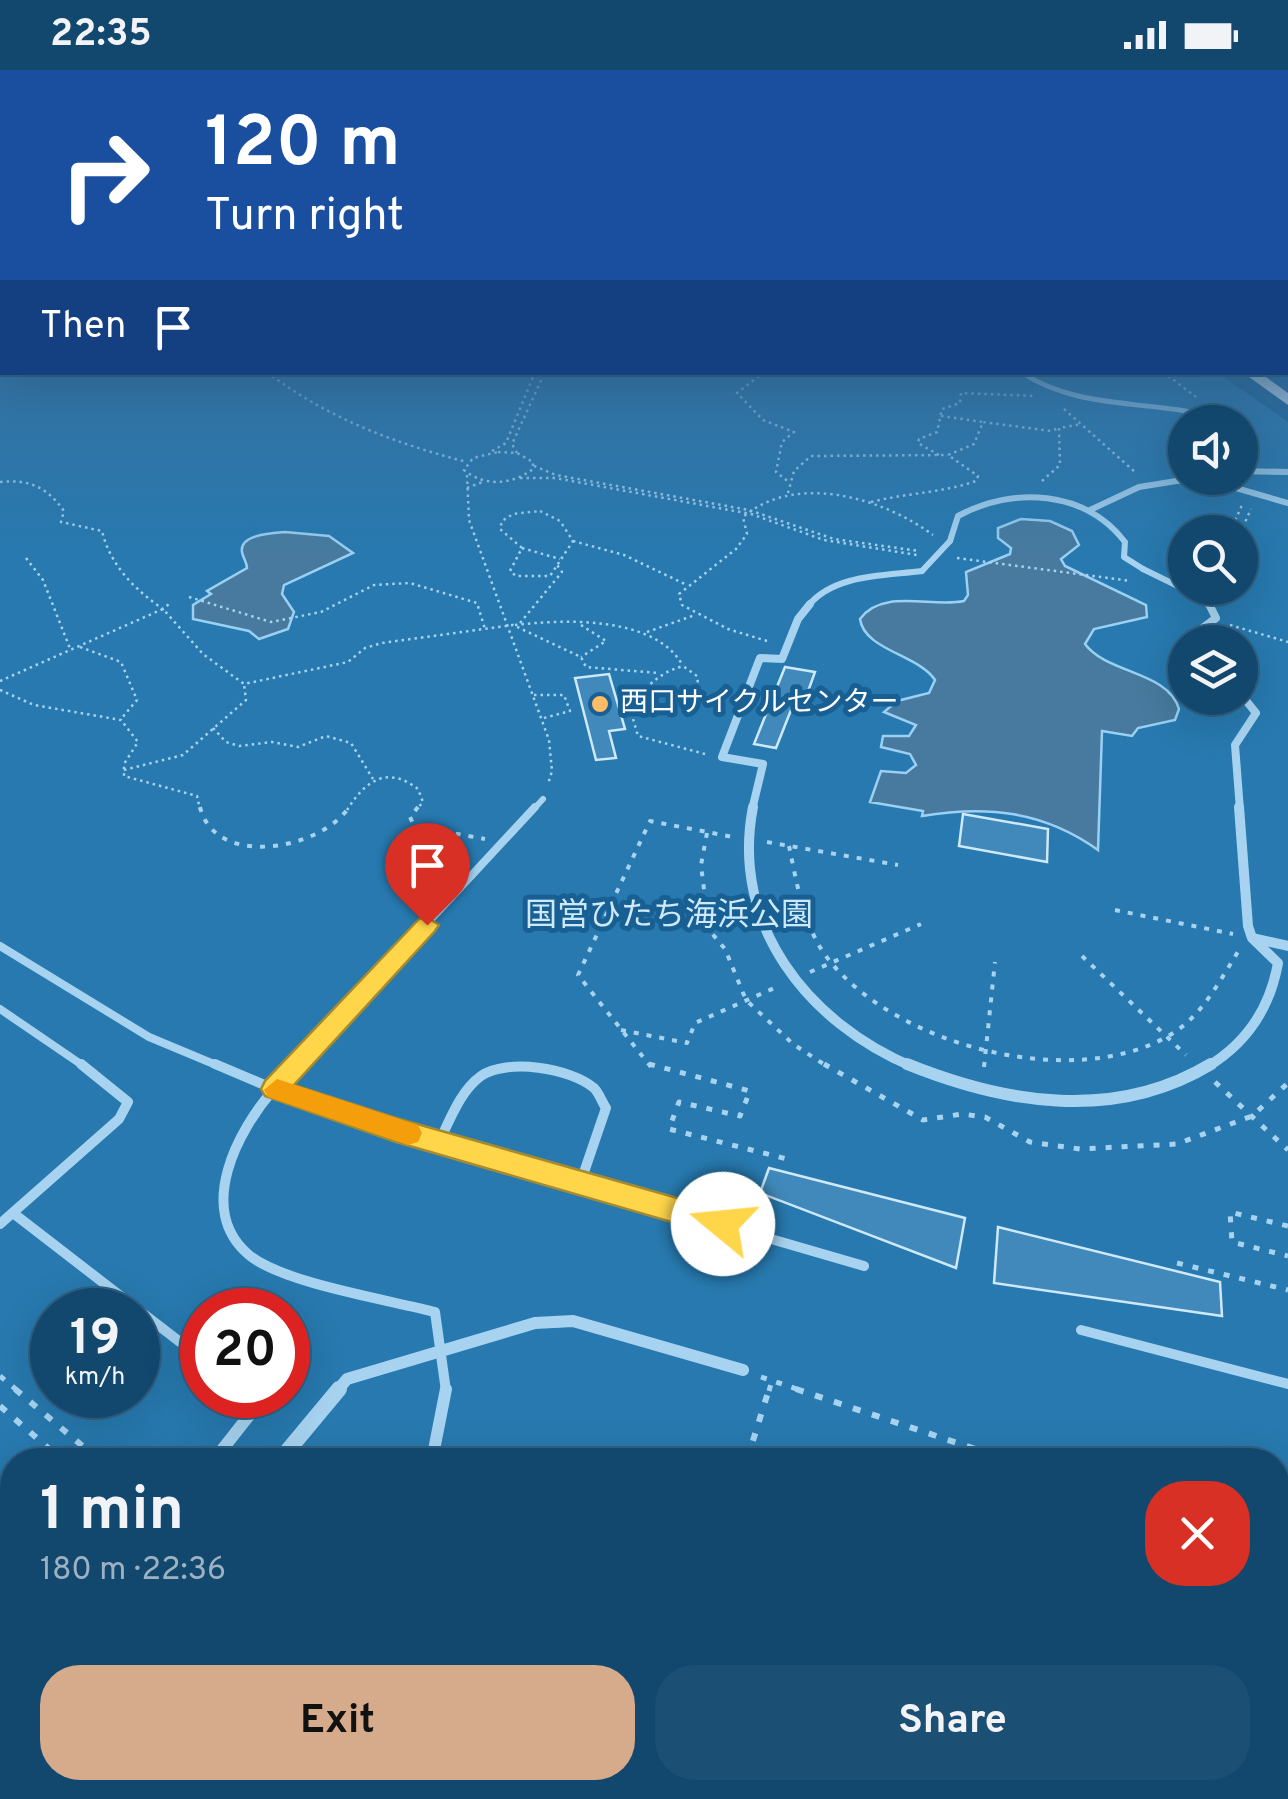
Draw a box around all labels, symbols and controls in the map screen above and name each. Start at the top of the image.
text: 22:35 [50,11,152,60]
text: 120 m [205,102,401,191]
icon: right [40,110,170,240]
text: Turn right [205,189,404,246]
icon: arrive [146,300,201,355]
text: Then [40,303,126,352]
map controls [1168,405,1258,715]
button: sound [1168,405,1258,495]
button: search [1168,515,1258,605]
button: layers [1168,625,1258,715]
place label: 西口サイクルセンター [620,686,899,722]
marker: 西口サイクルセンター [589,693,611,715]
pin [385,823,470,926]
icon: arrive [400,838,455,893]
park label: 国営ひたち海浜公園 [525,897,813,937]
position arrow [671,1172,775,1276]
speed limit sign: 20 [180,1288,310,1418]
text: 19 [70,1309,120,1372]
text: km/h [65,1362,125,1394]
text: 1 min [40,1475,184,1551]
button: close [1145,1481,1250,1586]
text: 180 m · 22:36 [40,1551,226,1591]
button: Exit [40,1665,635,1780]
button: Share [655,1665,1250,1780]

